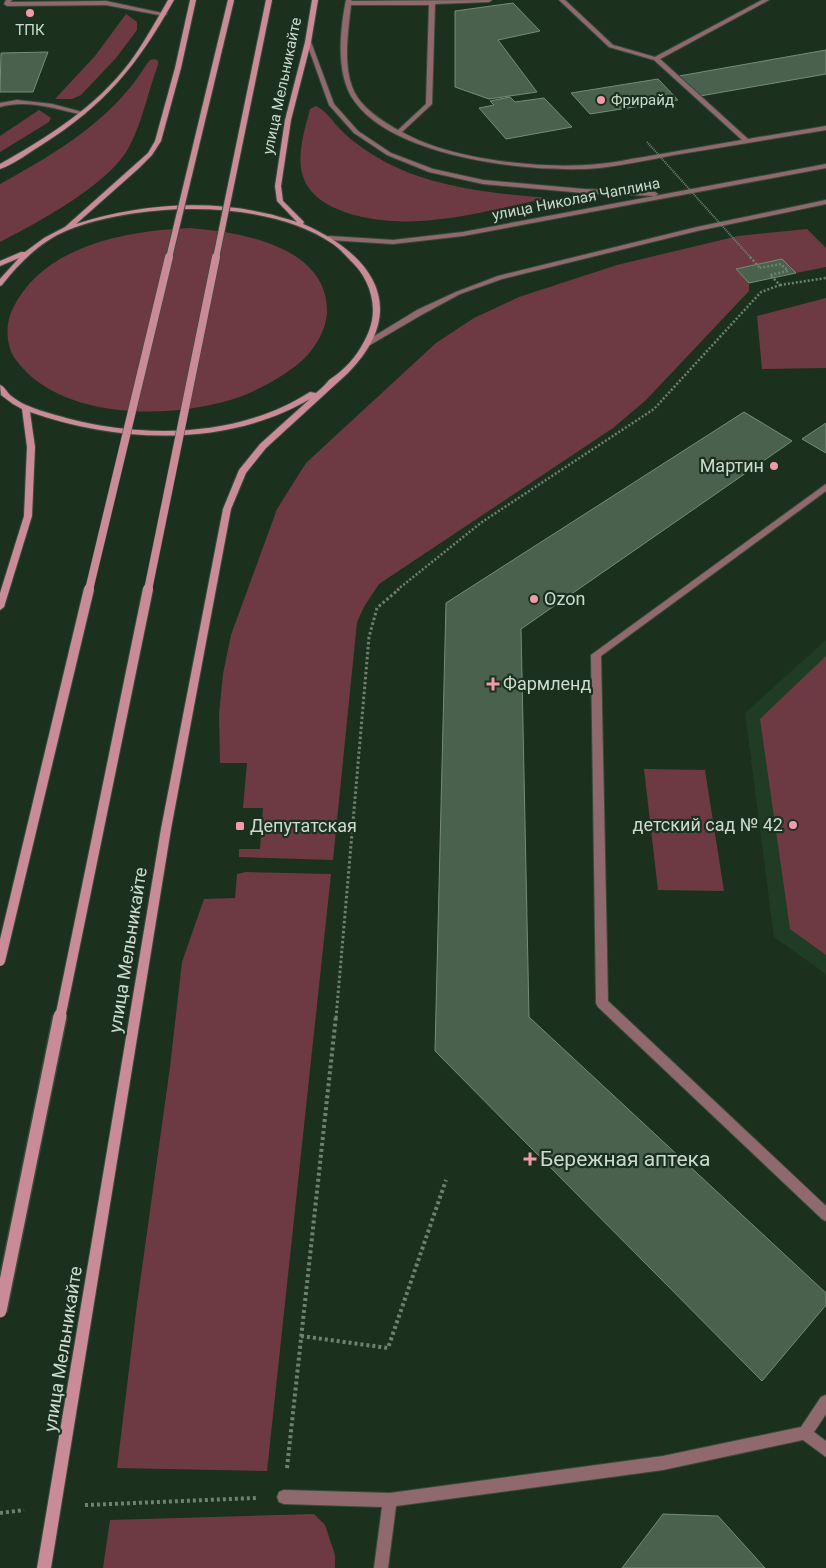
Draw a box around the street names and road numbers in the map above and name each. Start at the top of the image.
street label: улица Мельникайте [259,16,305,156]
street label: улица Николая Чаплина [491,174,661,224]
street label: улица Мельникайте [104,866,151,1034]
street label: улица Мельникайте [39,1265,86,1433]

